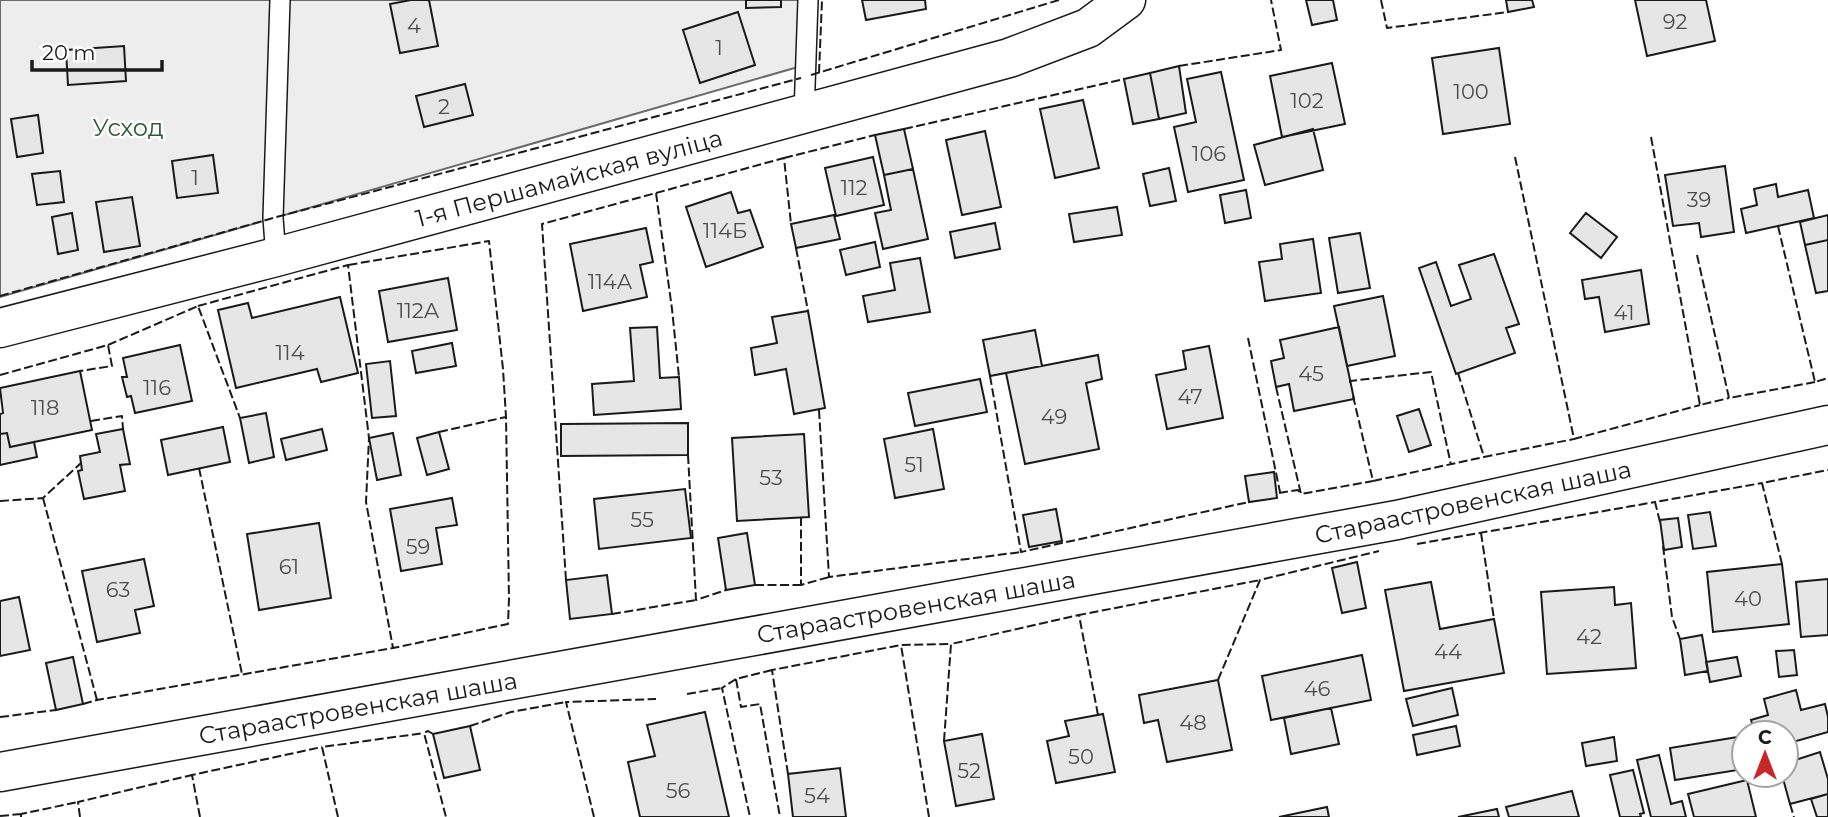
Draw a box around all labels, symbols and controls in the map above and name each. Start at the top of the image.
house number: 92 [1663,9,1687,34]
house number: 4 [407,13,421,38]
scale bar [32,28,161,72]
house number: 1 [715,35,723,60]
text: 20 m [42,40,96,65]
house number: 100 [1453,79,1489,104]
house number: 102 [1290,88,1324,113]
house number: 2 [438,94,450,119]
park label: Усход [92,113,164,142]
street label: 1-я Першамайская вуліца [412,123,726,233]
house number: 106 [1192,141,1226,166]
house number: 1 [191,165,199,190]
house number: 112 [840,175,868,200]
house number: 39 [1687,187,1711,212]
house number: 114Б [703,218,747,243]
house number: 114А [588,269,633,294]
house number: 112А [397,298,440,323]
house number: 41 [1614,300,1634,325]
house number: 114 [275,340,305,365]
house number: 45 [1298,361,1324,386]
house number: 116 [143,375,171,400]
house number: 47 [1177,384,1203,409]
house number: 118 [31,395,59,420]
house number: 49 [1041,404,1067,429]
house number: 51 [904,452,924,477]
street label: Стараастровенская шаша [1312,454,1634,550]
house number: 53 [759,465,783,490]
house number: 55 [630,507,654,532]
house number: 59 [406,534,430,559]
house number: 61 [279,554,299,579]
street label: Стараастровенская шаша [754,565,1078,649]
house number: 63 [106,577,130,602]
house number: 40 [1734,586,1762,611]
house number: 42 [1576,624,1602,649]
house number: 44 [1434,639,1462,664]
street label: Стараастровенская шаша [196,666,520,750]
house number: 46 [1304,676,1331,701]
house number: 48 [1179,710,1207,735]
north arrow [1730,719,1800,789]
text: С [1758,726,1772,749]
house number: 50 [1068,744,1094,769]
house number: 52 [957,758,981,783]
house number: 56 [666,778,691,803]
house number: 54 [804,783,830,808]

